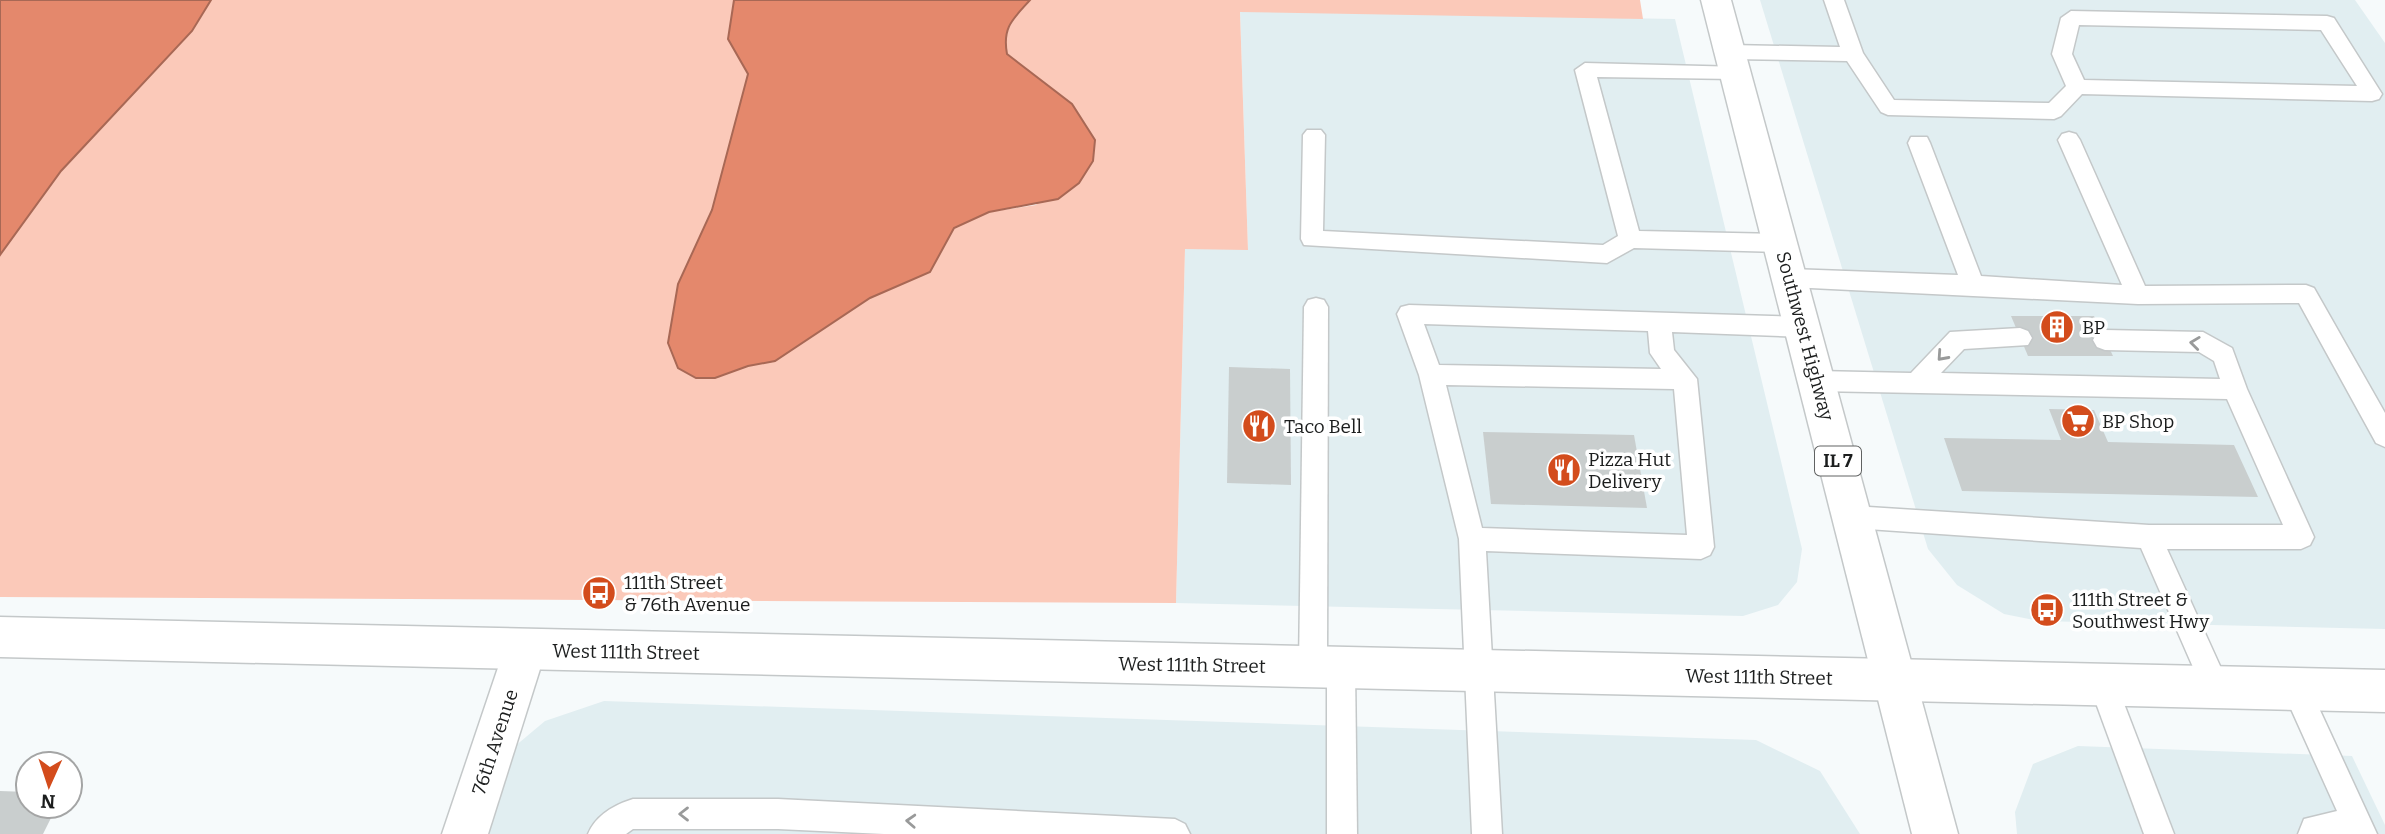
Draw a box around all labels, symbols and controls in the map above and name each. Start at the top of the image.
street label: Southwest Highway [1771,249,1839,424]
building icon: BP [2038,308,2076,346]
place label: BP [2082,316,2105,339]
one-way arrow [2190,335,2201,350]
one-way arrow [1938,348,1950,361]
supermarket icon: BP Shop [2059,402,2097,440]
restaurant icon: Taco Bell [1240,407,1278,445]
place label: BP Shop [2102,410,2174,433]
place label: Taco Bell [1284,415,1362,438]
road number: IL 7 [1815,447,1861,476]
place label: Pizza Hut Delivery [1588,448,1671,493]
restaurant icon: Pizza Hut Delivery [1545,451,1583,489]
place label: 111th Street & 76th Avenue [624,571,750,616]
bus stop icon: 111th Street & 76th Avenue [580,574,618,612]
place label: 111th Street & Southwest Hwy [2072,588,2210,633]
bus stop icon: 111th Street & Southwest Hwy [2028,591,2066,629]
street label: West 111th Street [552,639,700,665]
street label: West 111th Street [1118,652,1266,678]
street label: West 111th Street [1685,664,1833,690]
street label: 76th Avenue [467,686,523,798]
north arrow [14,750,84,820]
text: N [40,790,56,813]
one-way arrow [678,806,689,822]
one-way arrow [905,813,916,828]

